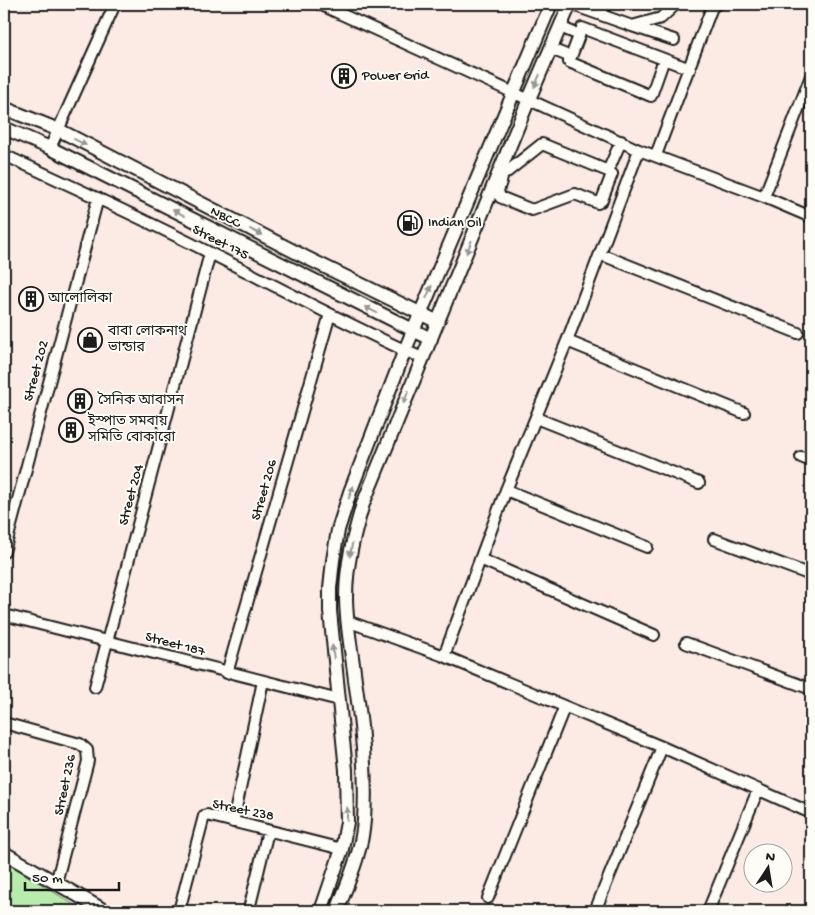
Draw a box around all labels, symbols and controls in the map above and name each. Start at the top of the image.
building icon: Power Grid [331,63,357,89]
place label: Power Grid [361,68,430,85]
one-way arrow [533,74,541,88]
one-way arrow [73,138,88,146]
street label: NBCC [207,203,244,233]
one-way arrow [172,208,187,217]
fuel station icon: Indian Oil [397,210,423,236]
place label: Indian Oil [428,215,482,232]
street label: Street 175 [189,222,251,264]
one-way arrow [249,228,263,236]
one-way arrow [465,240,473,255]
one-way arrow [426,285,434,299]
building icon: আলোলিকা [18,286,44,312]
place label: আলোলিকা [47,289,112,308]
one-way arrow [364,306,378,314]
place label: বাবা লোকনাথ ভান্ডার [107,324,188,357]
shop icon: বাবা লোকনাথ ভান্ডার [77,327,103,353]
street label: Street 202 [21,339,53,403]
building icon: সৈনিক আবাসন [67,388,93,414]
one-way arrow [402,390,410,404]
place label: সৈনিক আবাসন [97,391,185,410]
place label: ইস্পাত সমবায় সমিতি বোকারো [87,412,175,447]
building icon: ইস্পাত সমবায় সমিতি বোকারো [58,417,84,443]
street label: Street 206 [248,457,282,522]
street label: Street 204 [116,462,148,527]
one-way arrow [348,485,355,500]
one-way arrow [347,542,355,557]
street label: Street 187 [143,629,207,661]
one-way arrow [329,644,337,660]
street label: Street 236 [51,752,81,817]
street label: Street 238 [211,796,276,826]
one-way arrow [343,806,351,822]
north arrow [742,842,792,892]
text: N [764,848,776,867]
scale bar [25,860,119,892]
text: 50 m [32,870,63,888]

